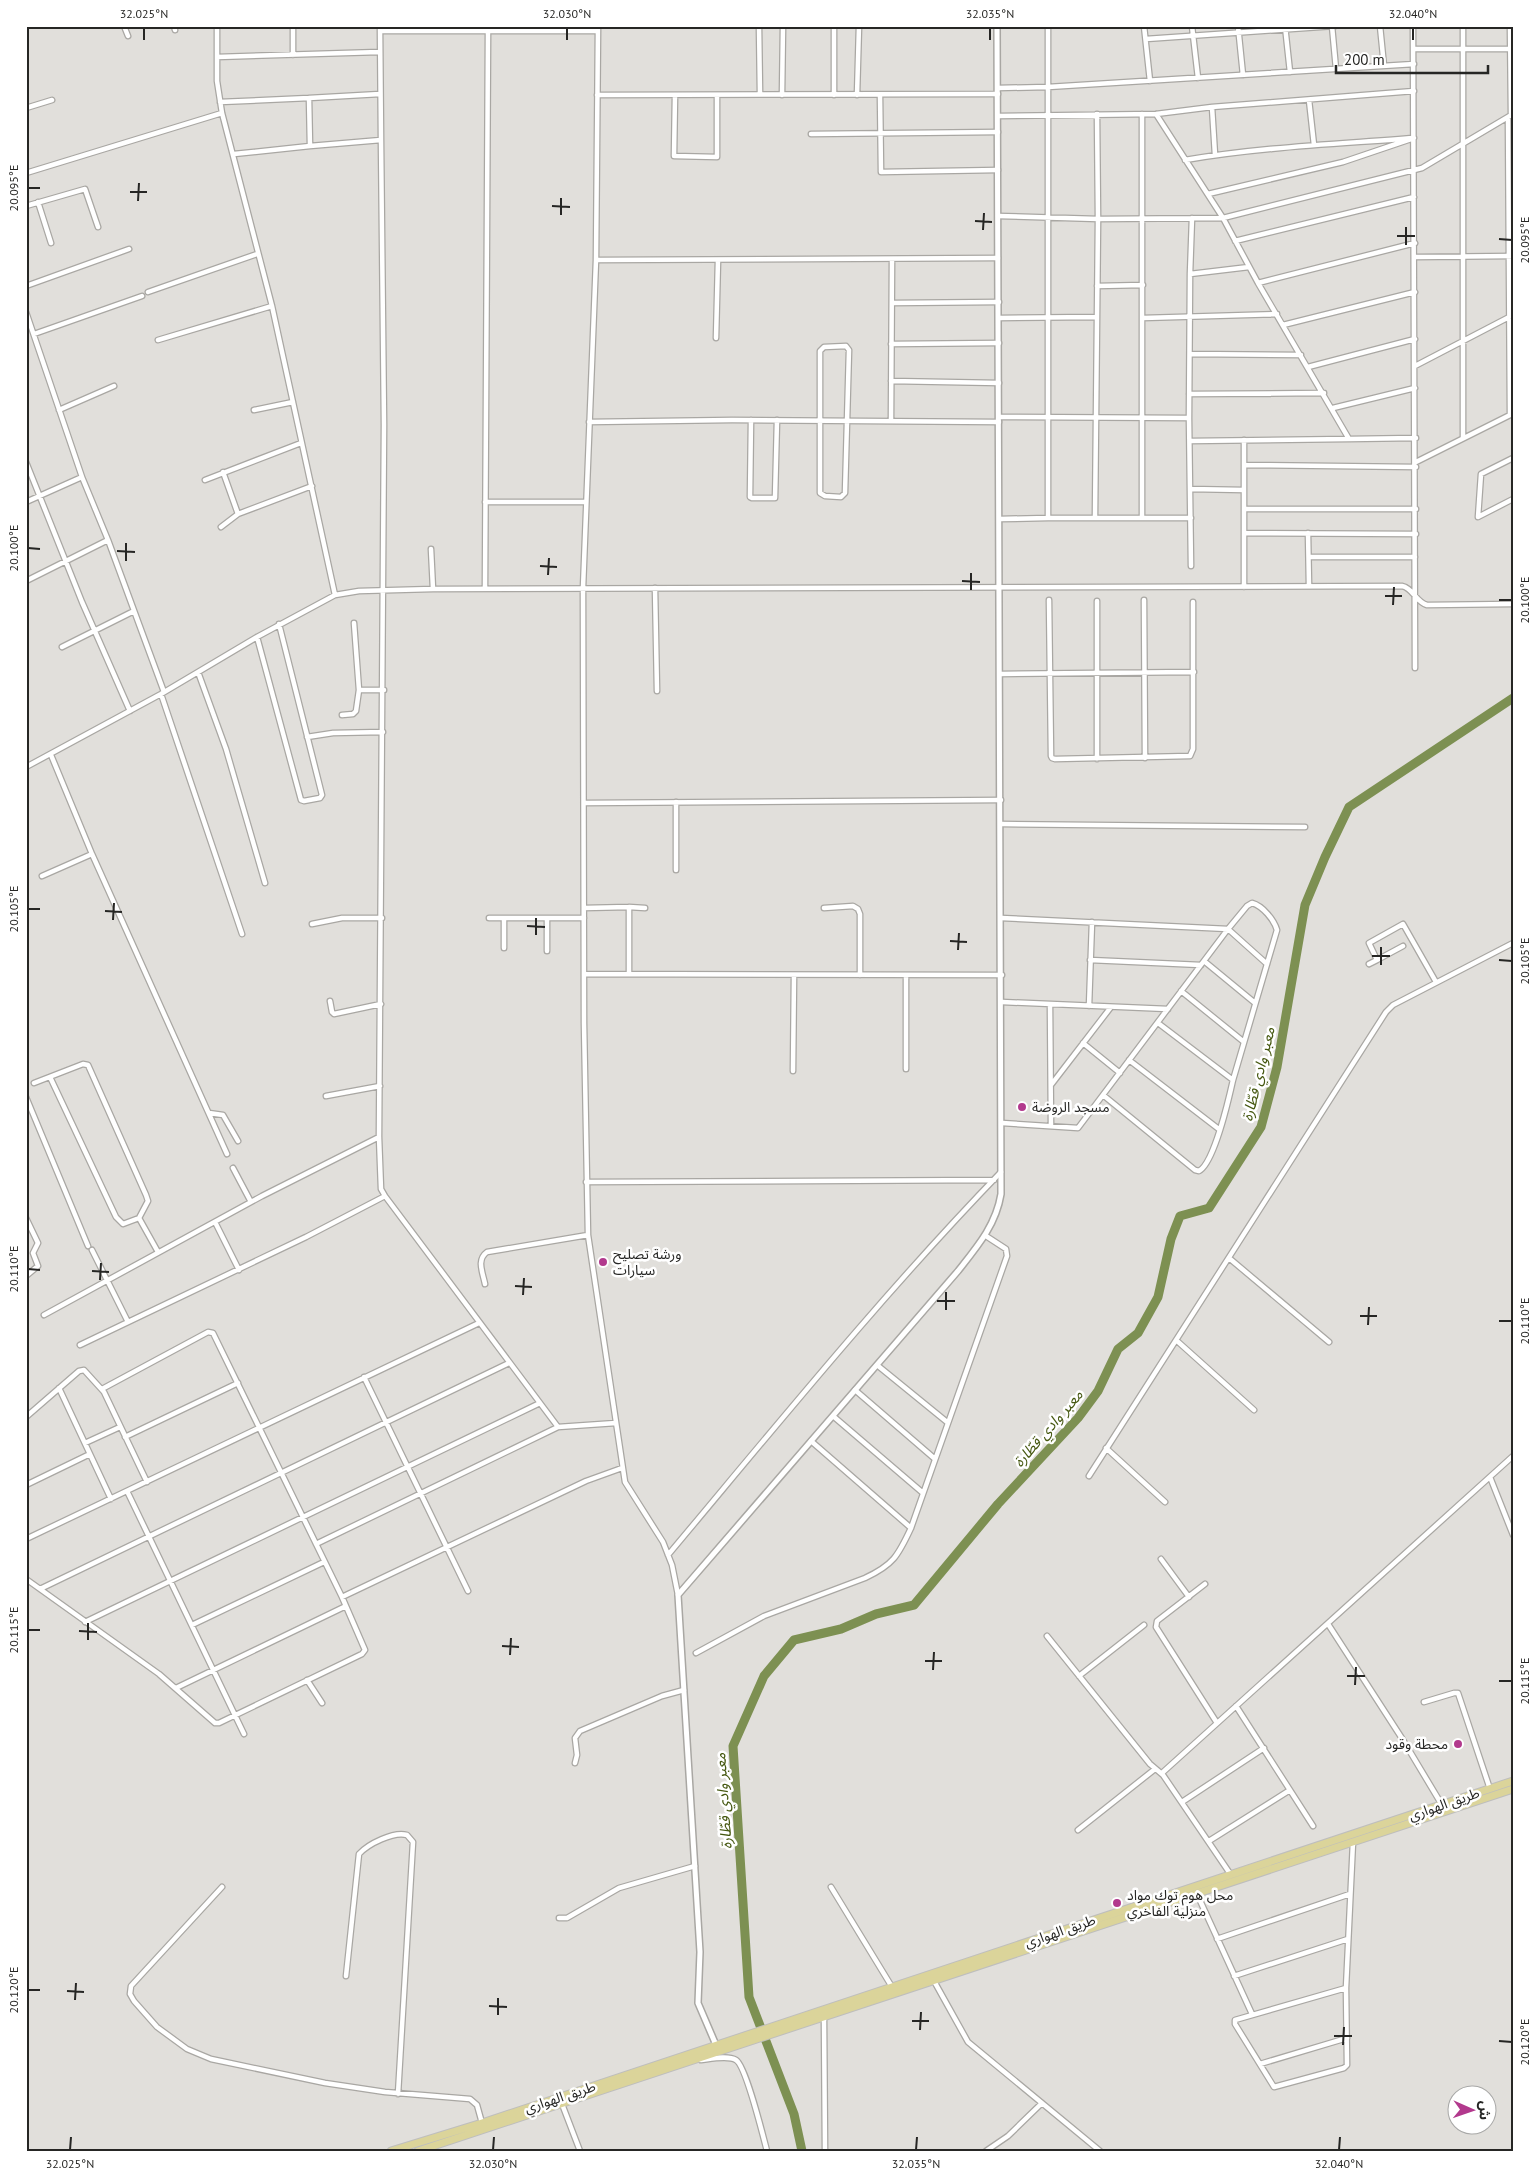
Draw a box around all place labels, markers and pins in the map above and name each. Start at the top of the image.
place label: مسجد الروضة [1032,1098,1110,1116]
marker: مسجد الروضة [1016,1101,1028,1113]
place label: ورشة تصليح سيارات [613,1245,681,1279]
marker: ورشة تصليح سيارات [597,1256,609,1268]
place label: محطة وقود [1385,1735,1448,1753]
marker: محطة وقود [1452,1738,1464,1750]
place label: محل هوم توك مواد منزلية الفاخري [1127,1886,1233,1922]
marker: محل هوم توك مواد منزلية الفاخري [1111,1897,1123,1909]

